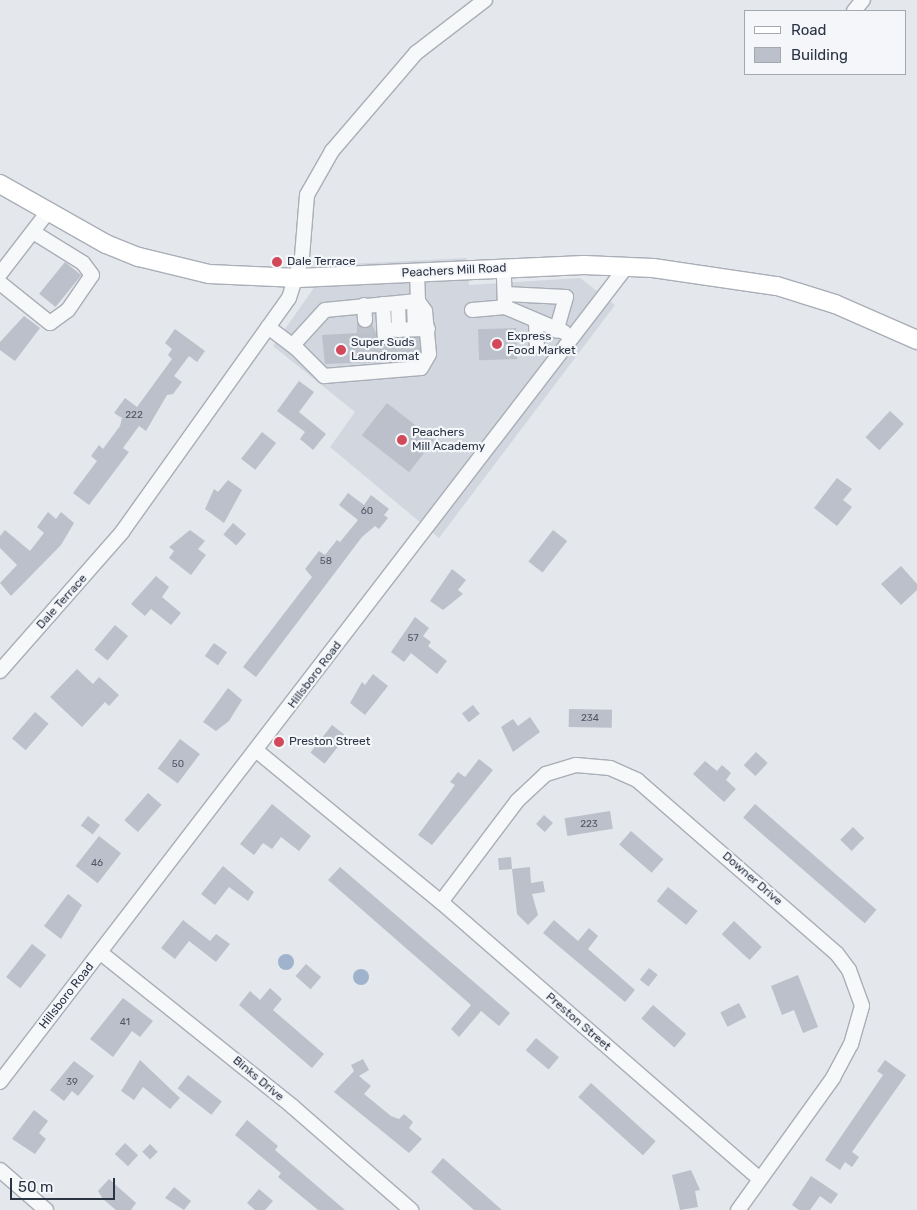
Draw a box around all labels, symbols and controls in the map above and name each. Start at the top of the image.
legend [744,10,907,75]
text: Road [791,21,827,39]
text: Building [791,46,848,64]
place label: Dale Terrace [287,255,356,269]
marker: Dale Terrace [271,256,283,268]
street label: Peachers Mill Road [401,261,507,281]
place label: Express Food Market [507,330,576,358]
place label: Super Suds Laundromat [351,336,419,364]
marker: Express Food Market [491,338,503,350]
marker: Super Suds Laundromat [335,344,347,356]
house number: 222 [125,410,143,422]
place label: Peachers Mill Academy [412,426,485,454]
marker: Peachers Mill Academy [396,434,408,446]
house number: 60 [361,506,373,518]
house number: 58 [320,556,332,568]
street label: Dale Terrace [34,572,90,632]
house number: 57 [407,633,419,645]
street label: Hillsboro Road [285,639,345,711]
house number: 234 [581,713,599,725]
place label: Preston Street [289,735,370,749]
marker: Preston Street [273,736,285,748]
house number: 50 [172,759,184,771]
house number: 223 [580,819,598,831]
street label: Downer Drive [719,849,785,909]
house number: 46 [91,858,103,870]
street label: Hillsboro Road [37,960,97,1032]
street label: Preston Street [543,990,613,1054]
house number: 41 [120,1017,130,1029]
street label: Binks Drive [230,1053,286,1105]
house number: 39 [66,1077,78,1089]
scale bar [12,1168,118,1200]
text: 50 m [18,1178,53,1196]

